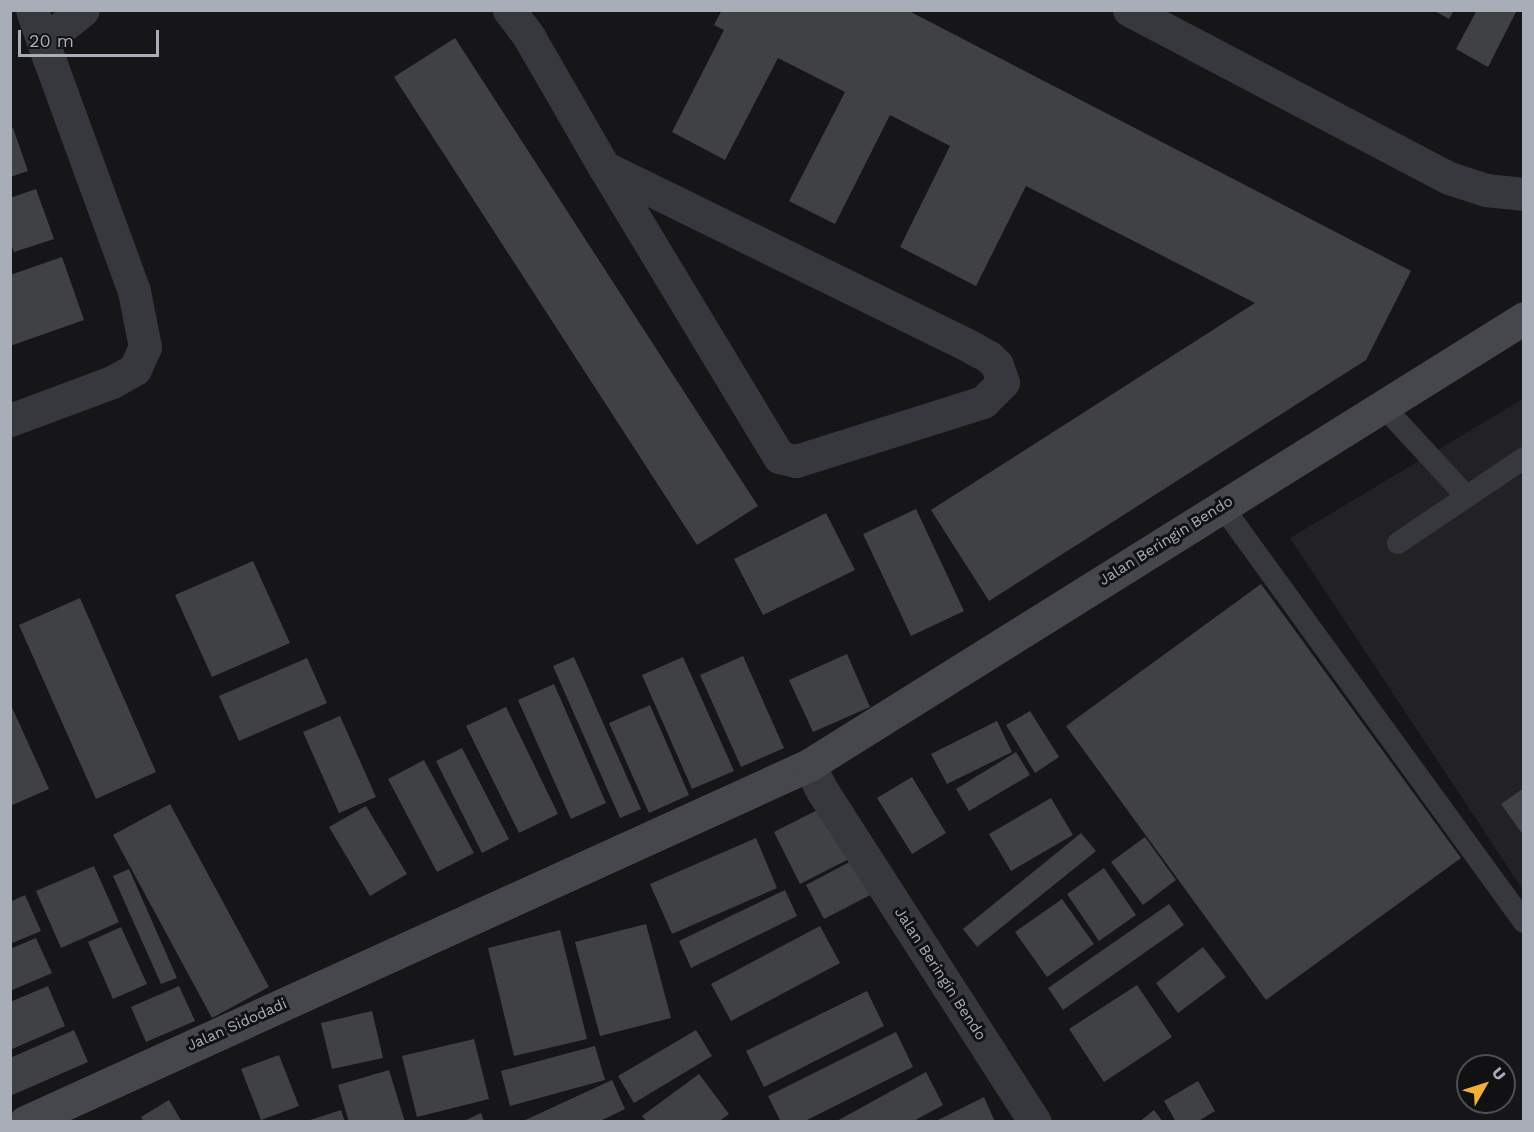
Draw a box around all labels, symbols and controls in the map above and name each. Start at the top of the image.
scale bar [21,18,162,56]
text: 20 m [29,30,74,51]
street label: Jalan Beringin Bendo [1096,492,1236,590]
street label: Jalan Beringin Bendo [890,904,990,1044]
street label: Jalan Sidodadi [184,995,290,1055]
north arrow [1456,1054,1516,1114]
text: U [1488,1063,1510,1084]

